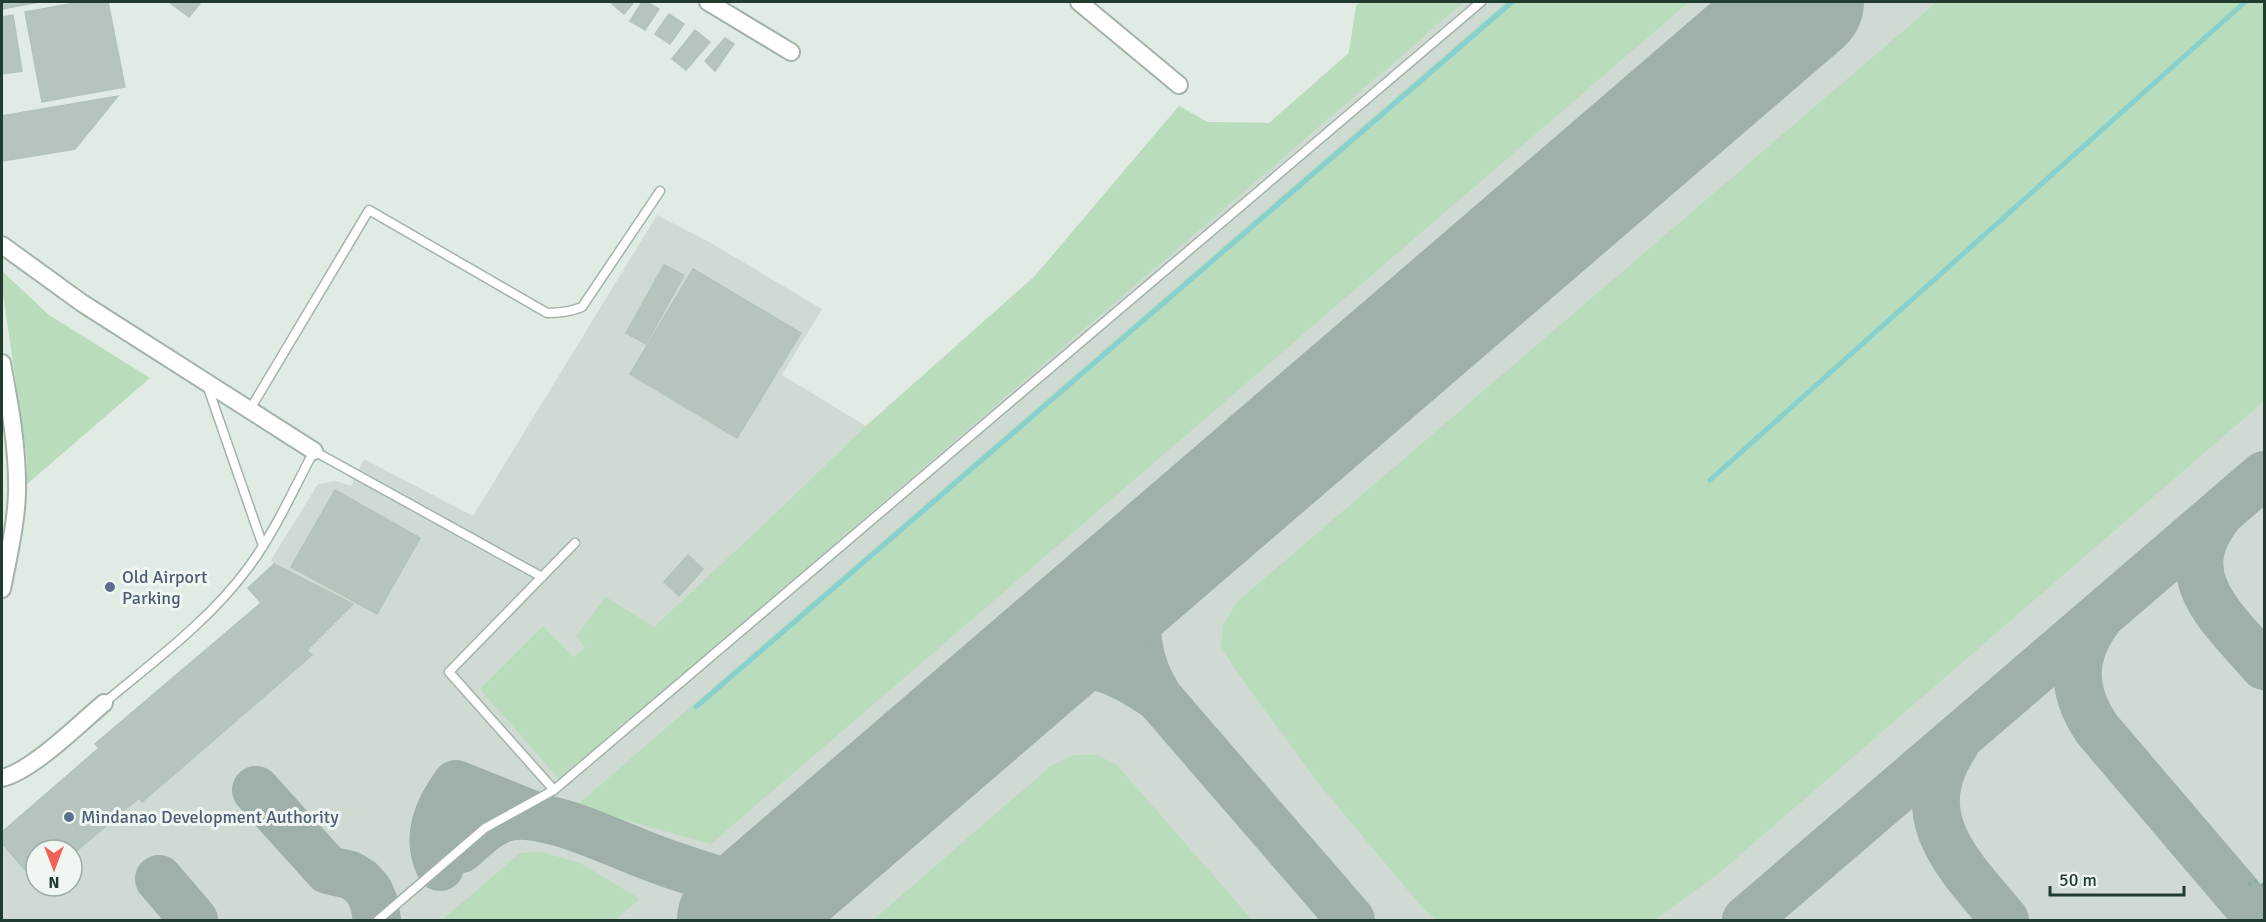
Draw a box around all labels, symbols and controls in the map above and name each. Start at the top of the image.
place label: Old Airport Parking [122,566,207,609]
marker: Old Airport Parking [103,580,117,594]
place label: Mindanao Development Authority [81,806,339,828]
marker: Mindanao Development Authority [62,810,76,824]
north arrow [24,838,84,898]
scale bar [2050,859,2184,897]
text: 50 m [2059,869,2097,891]
text: N [48,872,60,892]

